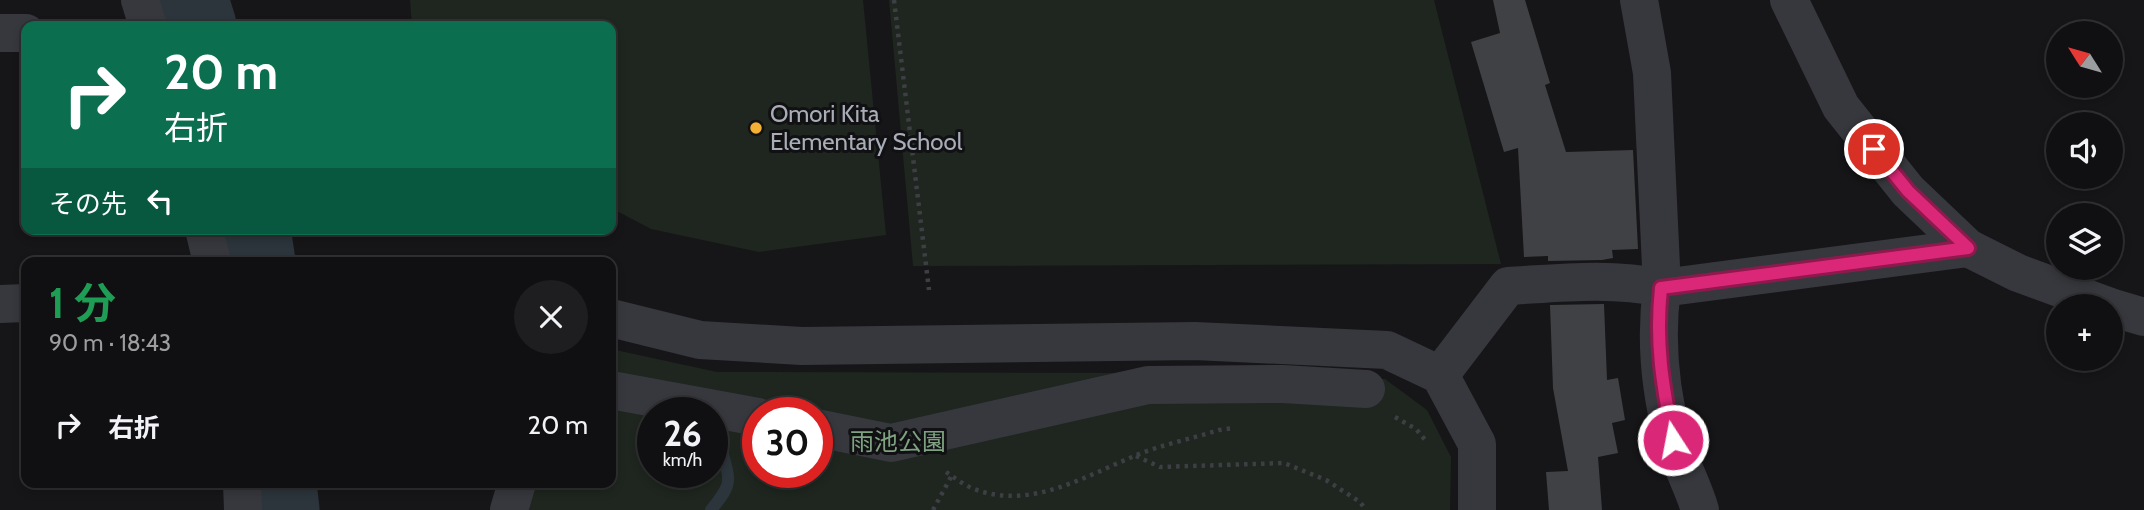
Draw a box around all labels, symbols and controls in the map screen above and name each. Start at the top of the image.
north arrow [2046,21,2123,98]
map controls [2046,21,2123,371]
text: 20 m [164,42,278,101]
icon: right [49,49,140,140]
place label: Omori Kita Elementary School [770,99,963,156]
text: 右折 [164,108,228,147]
button: sound [2046,112,2123,189]
pin [1844,119,1904,179]
marker: Omori Kita Elementary School [748,120,764,136]
icon: arrive [1855,130,1893,168]
icon: left [141,182,179,220]
text: その先 [49,188,127,220]
button: layers [2046,203,2123,280]
text: 1 分 [49,277,116,329]
button: close [514,280,588,354]
button: + [2046,294,2123,371]
text: 90 m · 18:43 [49,329,171,357]
speed limit sign: 30 [742,397,833,488]
position arrow [1636,403,1710,477]
icon: right [49,406,87,444]
text: 20 m [528,409,588,441]
text: 右折 [108,412,160,444]
text: 26 [663,412,702,455]
park label: 雨池公園 [850,427,946,456]
text: km/h [663,449,702,471]

